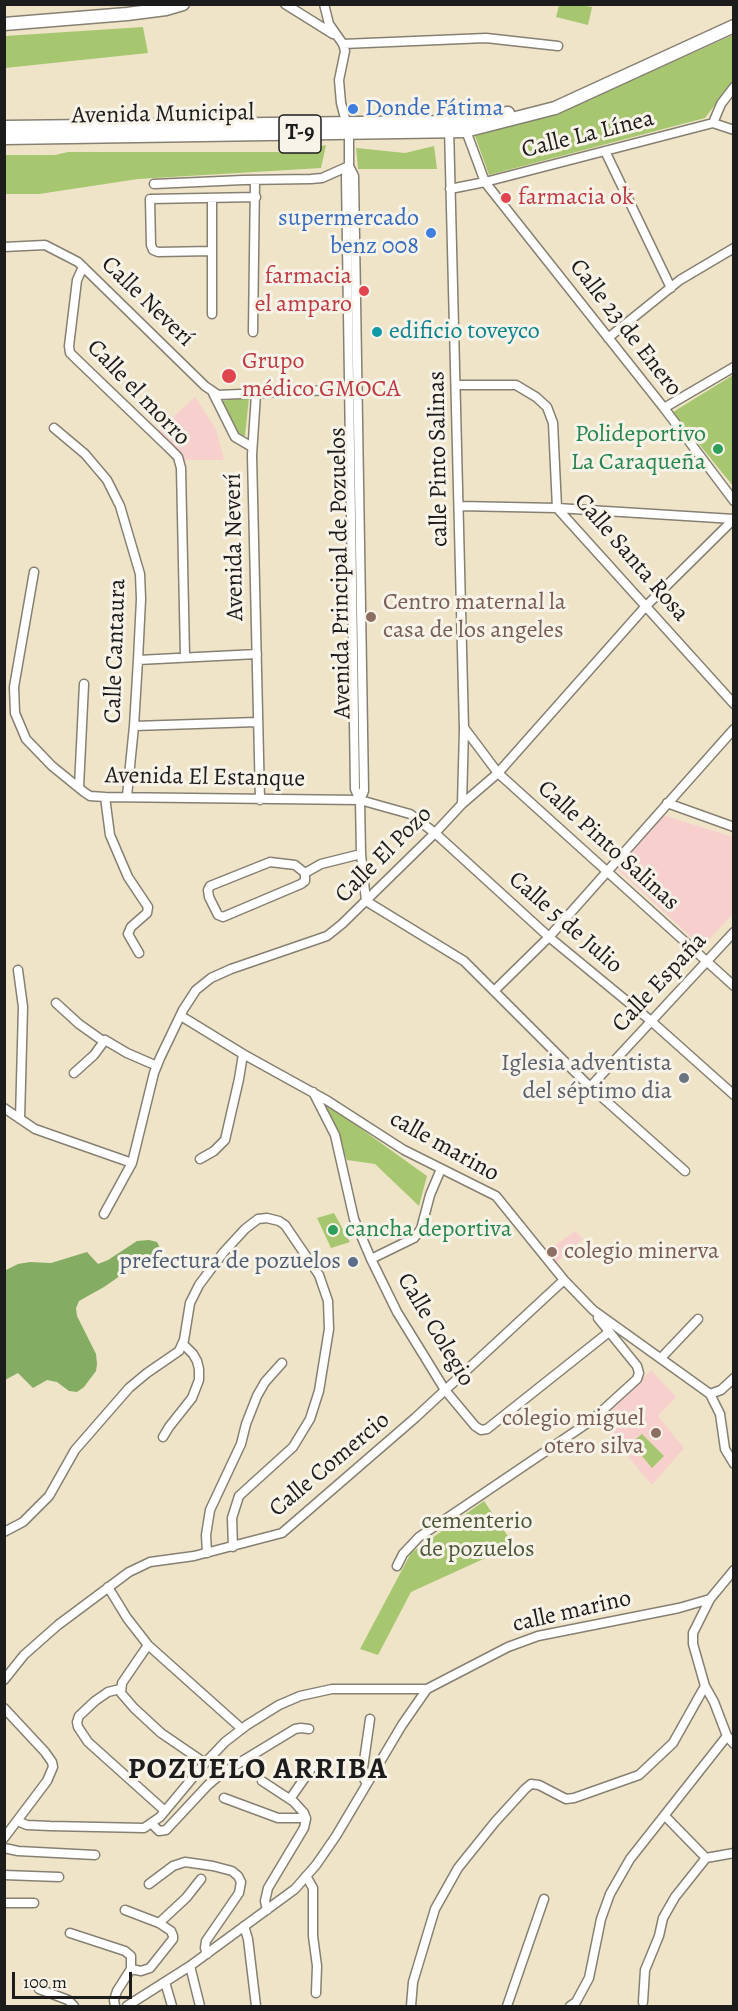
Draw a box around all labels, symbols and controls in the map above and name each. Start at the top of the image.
place label: Donde Fátima [365,95,504,123]
street label: Avenida Municipal [71,99,255,131]
marker: Donde Fátima [346,102,360,116]
street label: Calle La Línea [519,105,657,165]
road number: T-9 [279,115,321,153]
place label: farmacia ok [518,184,634,212]
marker: farmacia ok [499,191,513,205]
place label: supermercado benz 008 [278,205,419,261]
marker: supermercado benz 008 [424,226,438,240]
street label: Calle Neverí [95,251,199,353]
street label: Calle 23 de Enero [562,254,688,402]
place label: farmacia el amparo [255,263,352,319]
marker: farmacia el amparo [357,284,371,298]
place label: edificio toveyco [389,318,540,346]
marker: edificio toveyco [370,325,384,339]
street label: Calle el morro [80,334,196,452]
place label: Grupo médico GMOCA [242,348,401,404]
marker: Grupo médico GMOCA [220,367,238,385]
street label: calle Pinto Salinas [423,371,455,547]
place label: Polideportivo La Caraqueña [571,421,706,477]
street label: Avenida Principal de Pozuelos [324,427,358,719]
marker: Polideportivo La Caraqueña [711,442,725,456]
street label: Avenida Neverí [219,473,251,621]
street label: Calle Santa Rosa [567,488,695,628]
street label: Calle Cantaura [99,578,133,724]
place label: Centro maternal la casa de los angeles [383,589,566,645]
marker: Centro maternal la casa de los angeles [364,610,378,624]
street label: Avenida El Estanque [105,762,305,794]
street label: Calle Pinto Salinas [531,775,685,917]
street label: Calle El Pozo [330,801,438,909]
street label: Calle 5 de Julio [502,866,628,980]
street label: Calle España [607,927,713,1039]
place label: Iglesia adventista del séptimo dia [501,1050,672,1106]
marker: Iglesia adventista del séptimo dia [677,1071,691,1085]
street label: calle marino [384,1105,504,1189]
place label: cancha deportiva [345,1216,512,1244]
marker: cancha deportiva [326,1223,340,1237]
place label: colegio minerva [564,1238,719,1266]
marker: colegio minerva [545,1245,559,1259]
place label: prefectura de pozuelos [119,1248,341,1276]
marker: prefectura de pozuelos [346,1255,360,1269]
street label: Calle Colegio [390,1268,480,1392]
place label: colegio miguel otero silva [502,1405,644,1461]
street label: Calle Comercio [264,1406,396,1524]
marker: colegio miguel otero silva [649,1426,663,1440]
park label: cementerio de pozuelos [419,1508,535,1564]
street label: calle marino [510,1584,634,1640]
district label: POZUELO ARRIBA [128,1753,388,1789]
scale bar [15,1960,135,1998]
text: 100 m [23,1970,67,1994]

